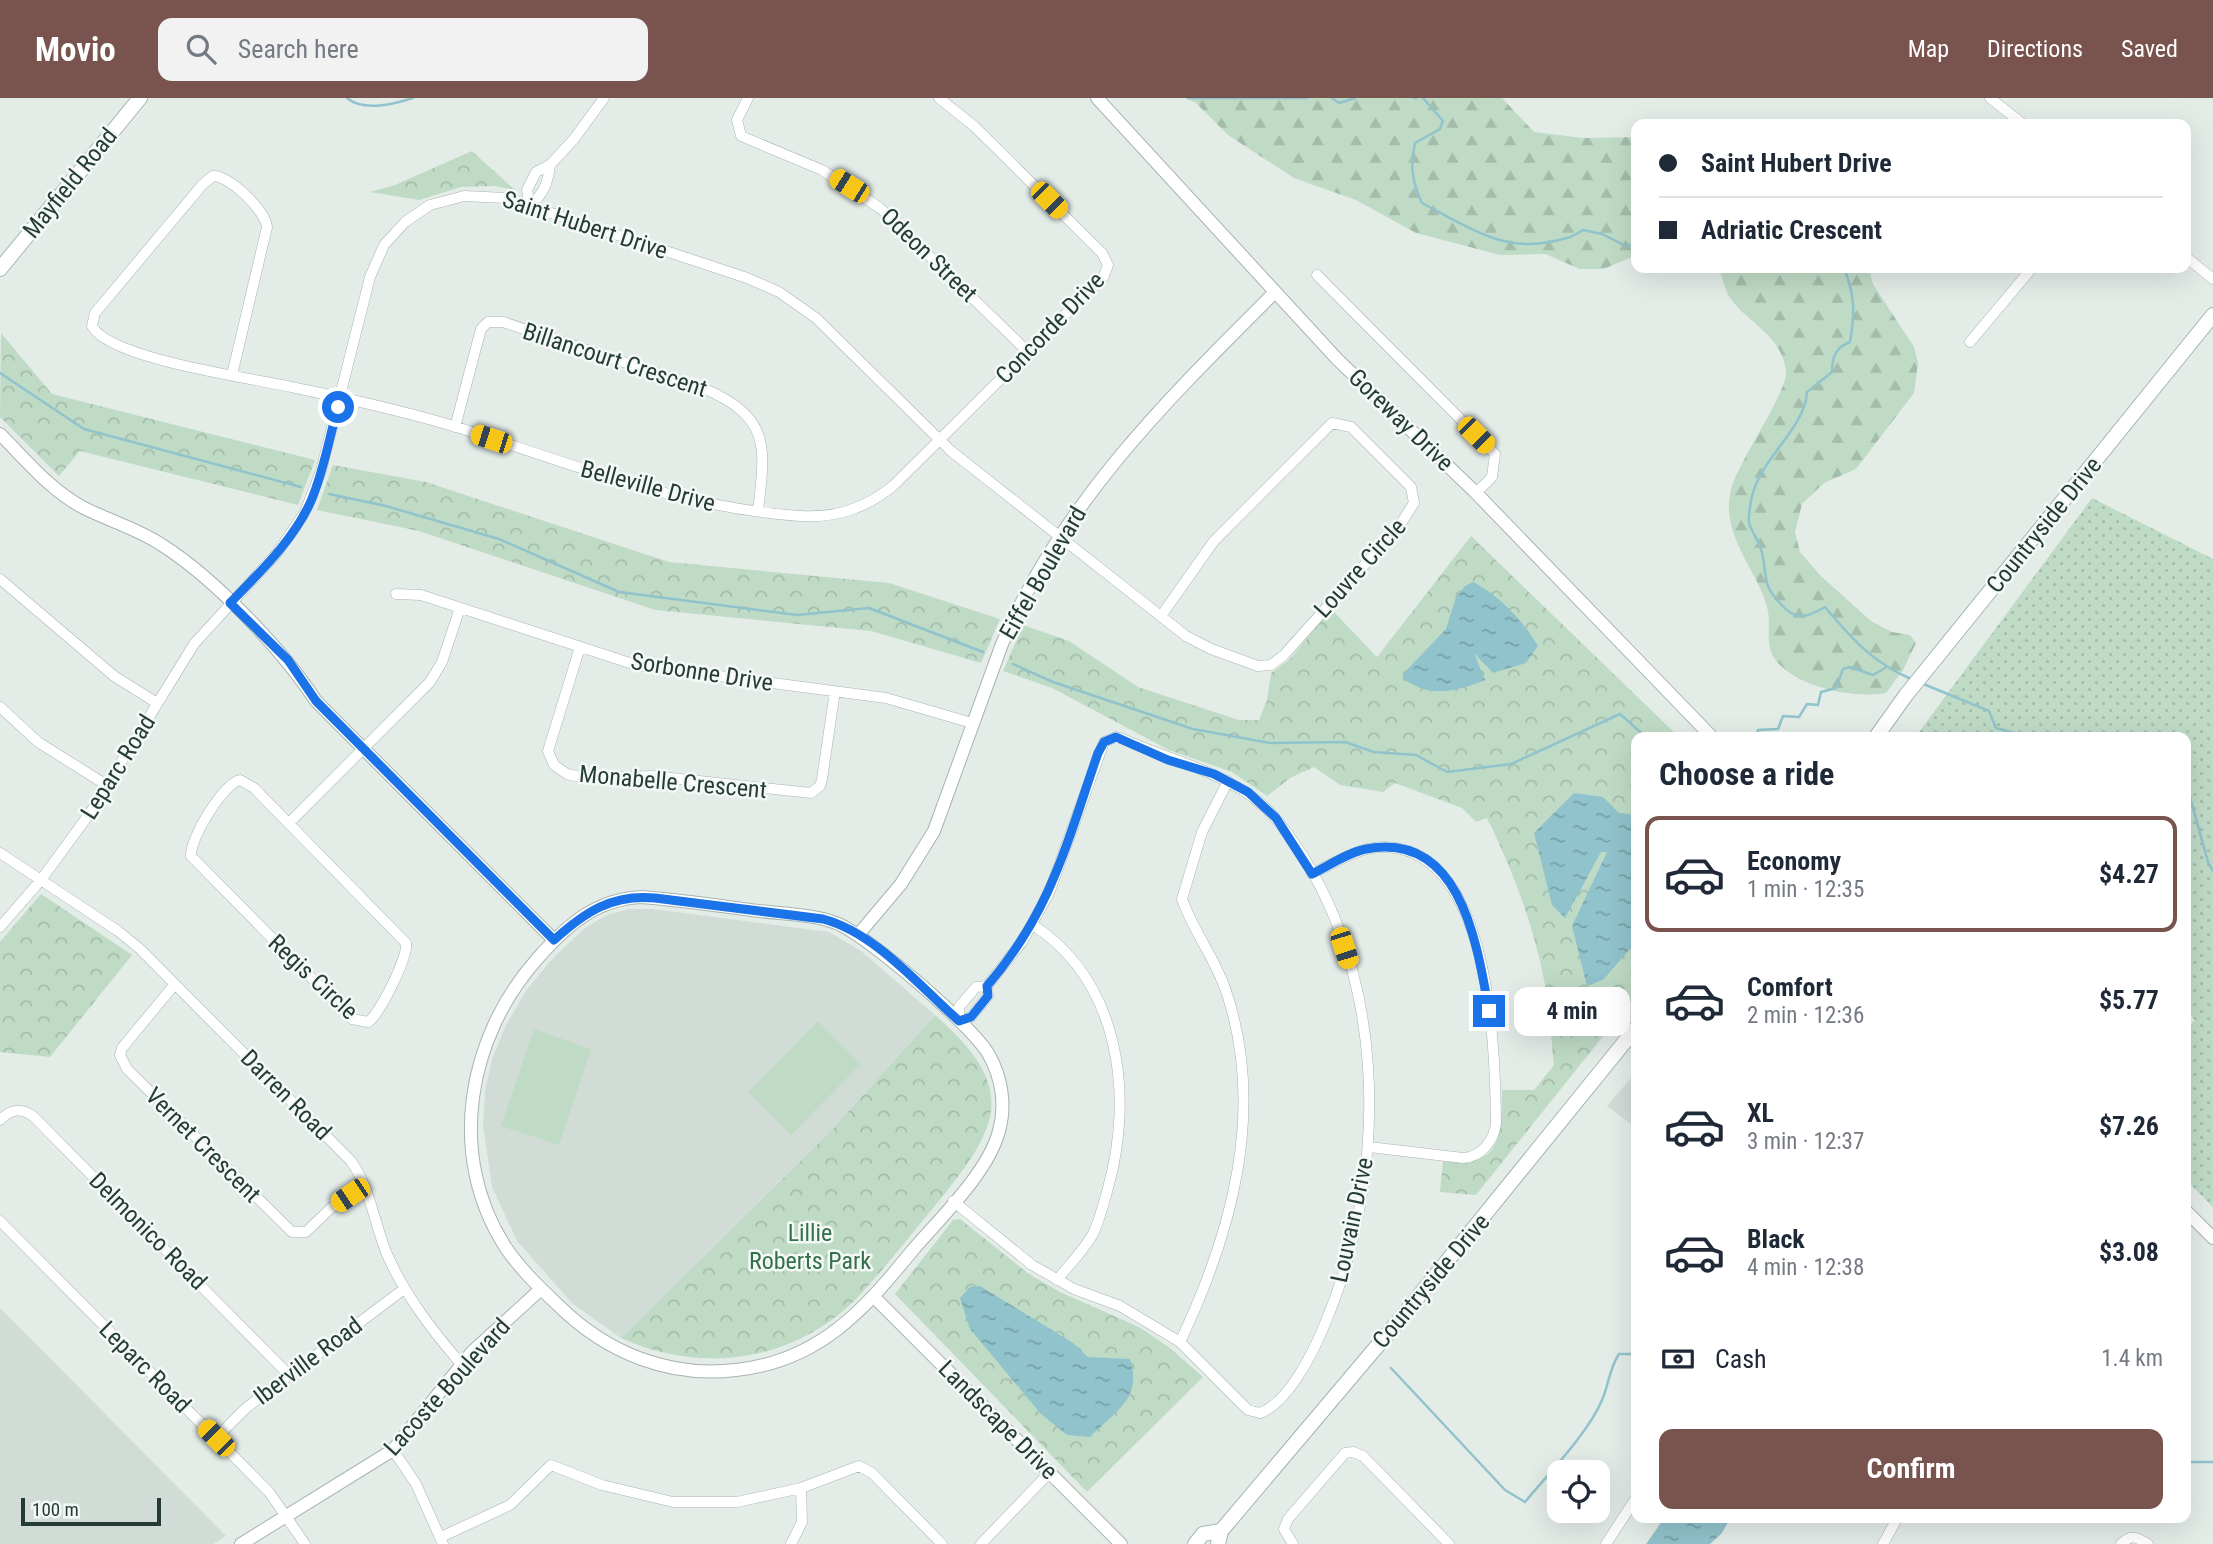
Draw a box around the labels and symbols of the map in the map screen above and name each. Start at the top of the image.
street label: Mayfield Road [17,122,123,244]
car [826,166,873,206]
car [1027,178,1072,222]
street label: Saint Hubert Drive [499,185,671,265]
street label: Odeon Street [875,202,983,308]
street label: Concorde Drive [990,266,1110,390]
street label: Billancourt Crescent [519,317,711,403]
street label: Goreway Drive [1343,363,1459,477]
route start [322,391,354,423]
car [1454,413,1499,457]
car [468,423,515,455]
street label: Countryside Drive [1981,451,2107,599]
street label: Belleville Drive [578,455,718,517]
street label: Eiffel Boulevard [994,502,1092,644]
street label: Louvre Circle [1308,513,1412,623]
street label: Sorbonne Drive [629,647,775,697]
street label: Leparc Road [75,710,161,824]
street label: Monabelle Crescent [578,760,768,804]
car [1328,925,1361,971]
street label: Regis Circle [263,929,363,1025]
callout: 4 min [1514,986,1629,1035]
route end [1473,995,1505,1027]
street label: Darren Road [235,1044,337,1146]
street label: Vernet Crescent [140,1082,266,1208]
street label: Louvain Drive [1325,1155,1379,1285]
street label: Delmonico Road [83,1166,213,1296]
car [327,1175,374,1215]
street label: Countryside Drive [1367,1208,1495,1354]
park label: Lillie Roberts Park [749,1219,871,1275]
street label: Iberville Road [248,1311,368,1411]
street label: Lacoste Boulevard [378,1313,516,1461]
street label: Leparc Road [93,1315,197,1419]
street label: Landscape Drive [933,1355,1063,1485]
car [194,1416,239,1460]
scale bar [21,1495,161,1527]

